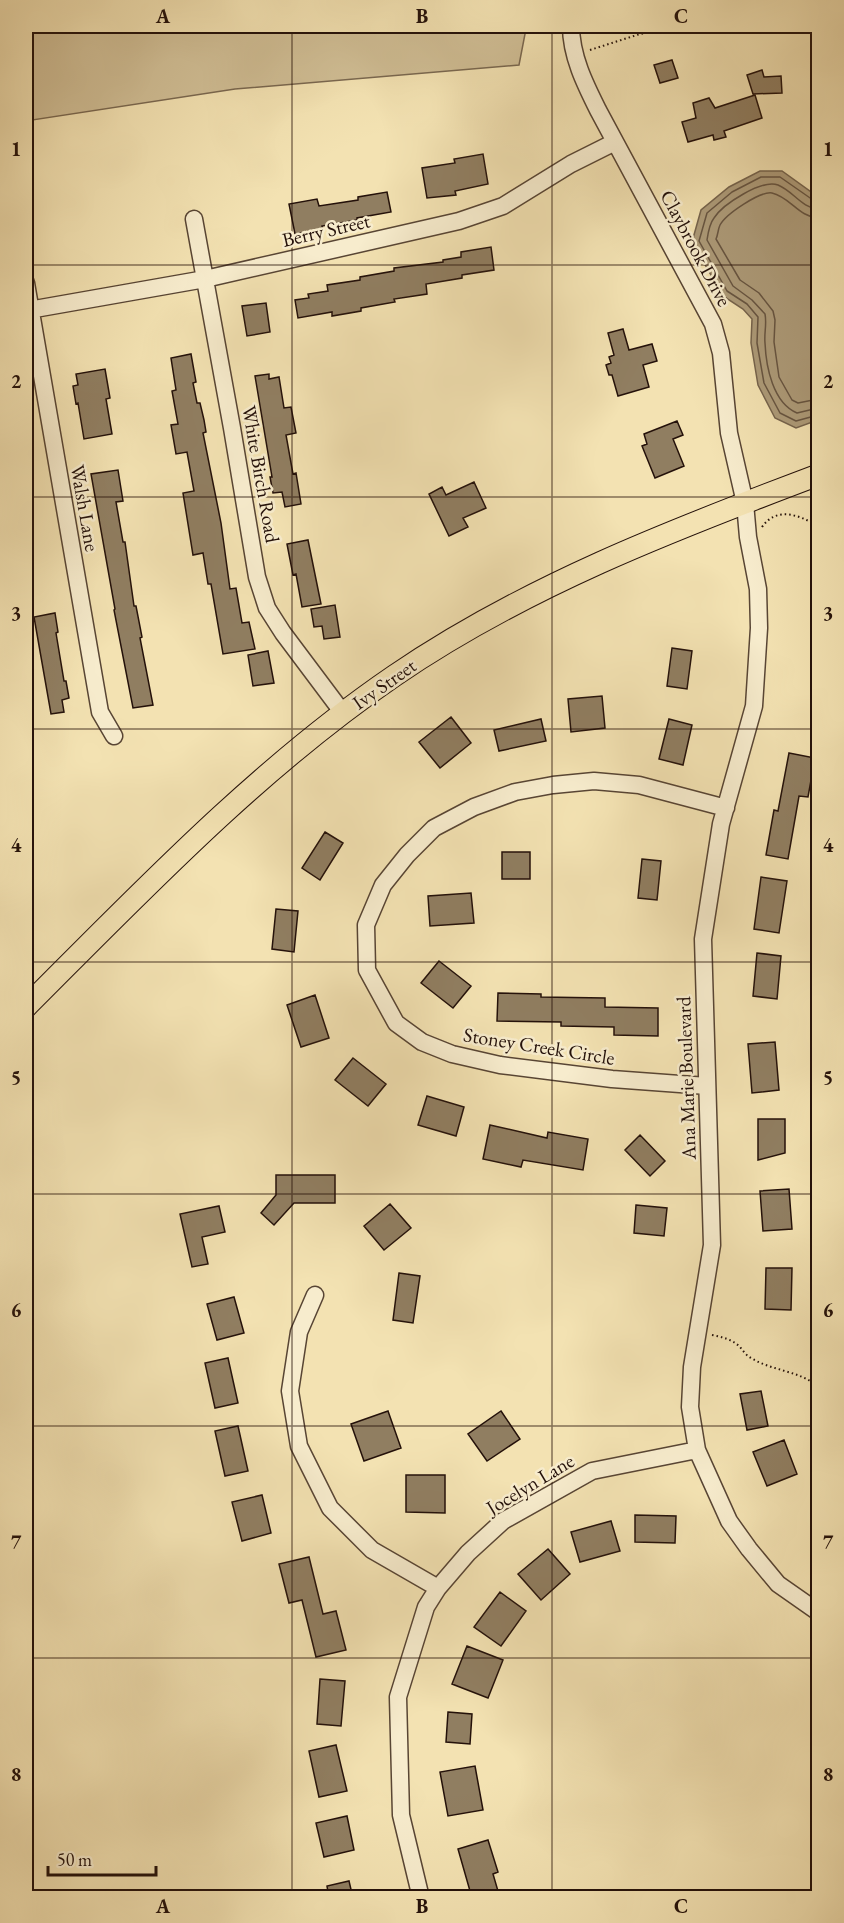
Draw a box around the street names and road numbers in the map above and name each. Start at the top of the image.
street label: Claybrook Drive [654,185,738,311]
street label: Berry Street [279,207,373,253]
street label: White Birch Road [236,403,286,546]
street label: Walsh Lane [65,462,105,554]
street label: Ivy Street [347,652,422,715]
street label: Ana Marie Boulevard [670,995,702,1161]
street label: Stoney Creek Circle [462,1021,617,1071]
street label: Jocelyn Lane [479,1447,579,1522]

